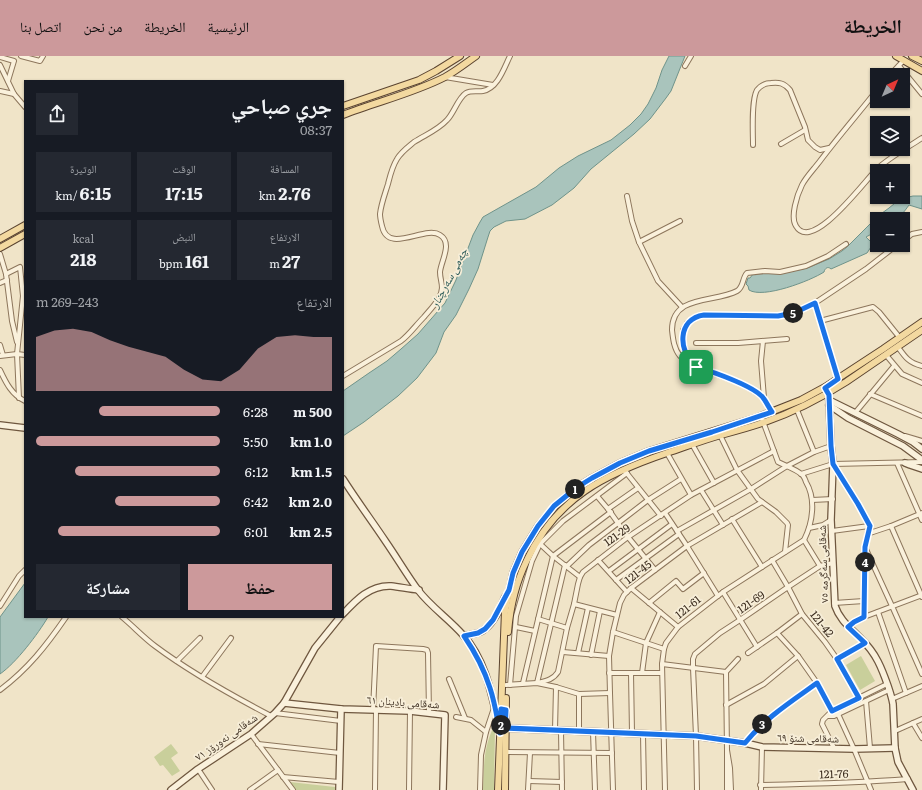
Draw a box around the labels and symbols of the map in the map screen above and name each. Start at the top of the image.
north arrow [870,68,910,108]
water label: چەمی سەرچنار [424,244,472,312]
pin: 5 [783,303,803,323]
pin [679,350,713,384]
pin: 1 [565,479,585,499]
street label: 121-29 [600,519,633,549]
street label: شەقامی سەگرمە ٧٥ [813,525,831,603]
pin: 4 [855,552,875,572]
street label: 121-45 [621,555,654,587]
street label: 121-69 [734,586,768,616]
street label: 121-61 [671,591,704,622]
street label: 121-42 [807,607,839,640]
street label: شەقامی بادینان ٦١ [366,690,440,712]
street label: شەقامی نەورۆز ٧١ [191,709,260,764]
pin: 3 [752,714,772,734]
pin: 2 [491,715,511,735]
street label: شەقامی شنۆ ٦٩ [777,728,839,746]
street label: 121-76 [819,764,849,782]

